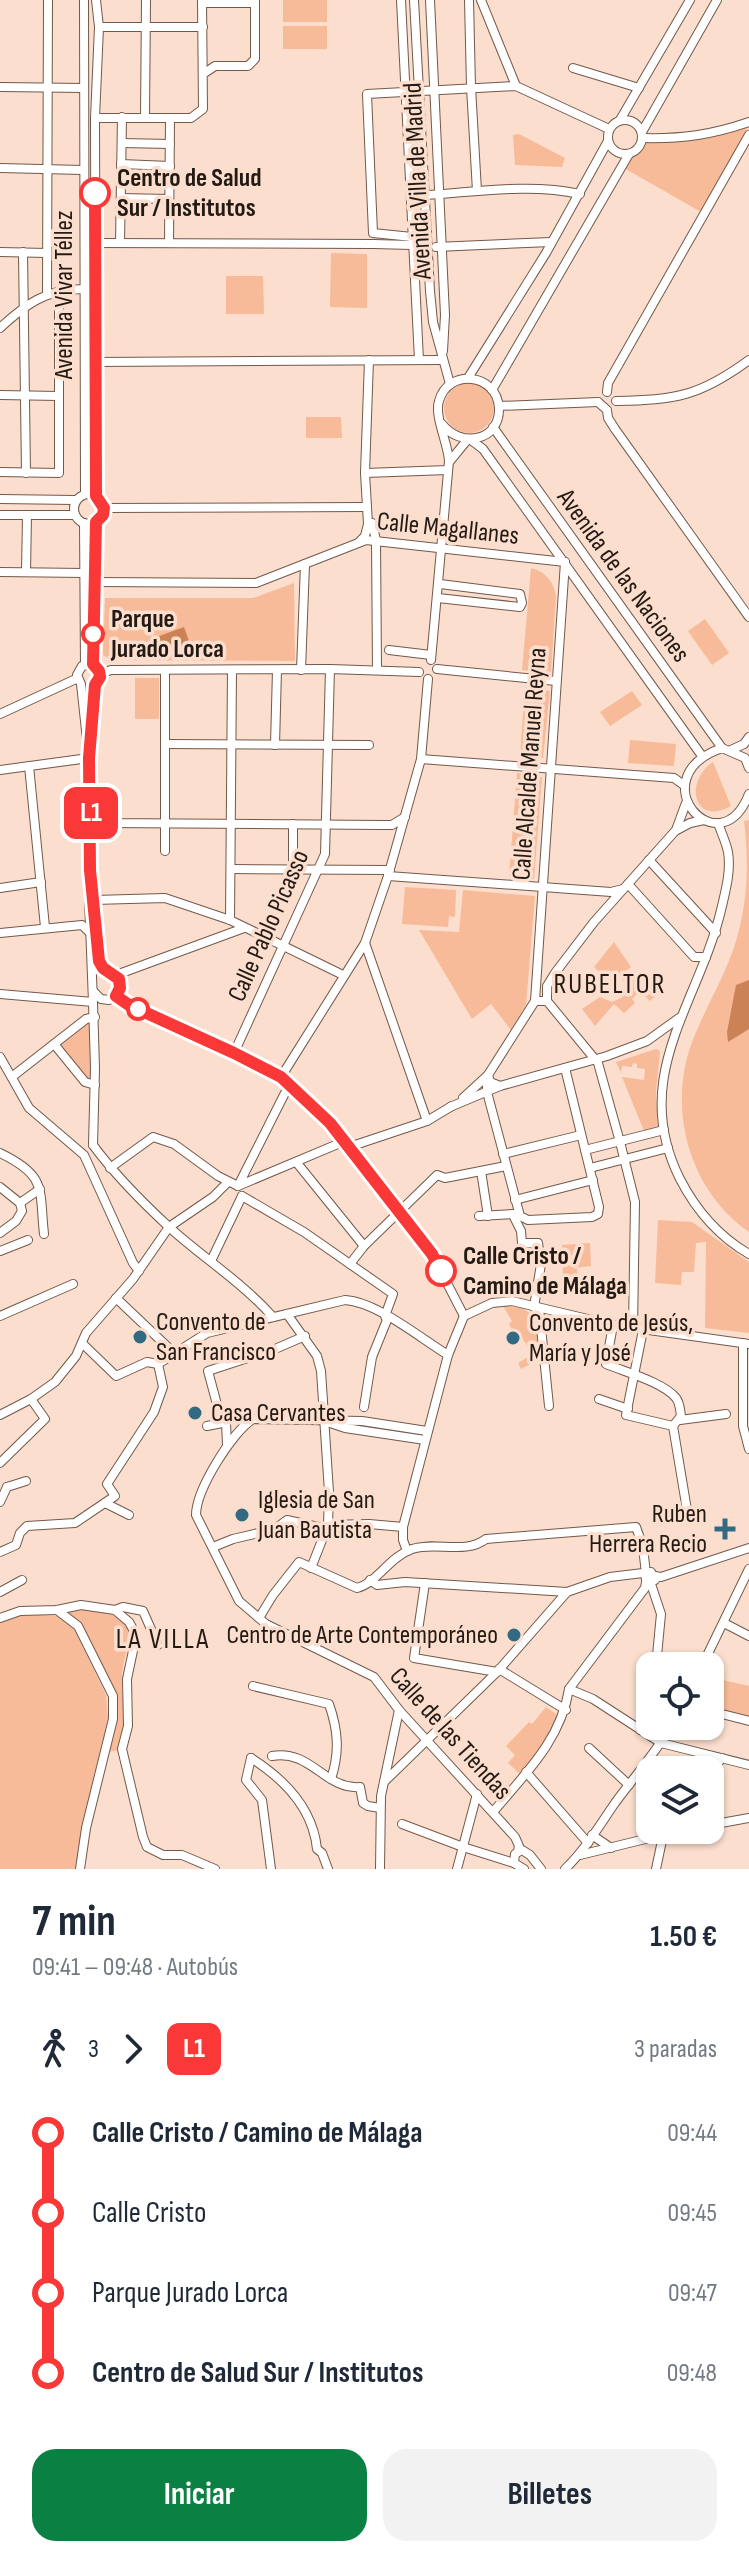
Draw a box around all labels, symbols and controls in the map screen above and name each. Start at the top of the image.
street label: Avenida Villa de Madrid [397,82,439,281]
place label: Centro de Salud Sur / Institutos [117,163,262,224]
marker: Centro de Salud Sur / Institutos [80,178,110,208]
street label: Avenida Vivar Téllez [49,211,80,380]
street label: Avenida de las Naciones [549,483,696,668]
street label: Calle Magallanes [375,506,521,552]
place label: Parque Jurado Lorca [110,604,224,665]
marker: Parque Jurado Lorca [82,623,104,645]
street label: Calle Alcalde Manuel Reyna [506,647,554,881]
line badge: L1 [55,787,127,839]
text: L1 [80,796,102,829]
street label: Calle Pablo Picasso [222,845,316,1007]
district label: RUBELTOR [554,968,666,1001]
unlabelled marker [127,998,149,1020]
place label: Calle Cristo / Camino de Málaga [463,1241,627,1302]
marker: Calle Cristo / Camino de Málaga [426,1256,456,1286]
place label: Convento de San Francisco [156,1307,276,1368]
place label: Convento de Jesús, María y José [529,1308,693,1369]
marker: Convento de San Francisco [131,1328,149,1346]
marker: Convento de Jesús, María y José [504,1329,522,1347]
place label: Casa Cervantes [211,1398,346,1429]
marker: Casa Cervantes [186,1404,204,1422]
place label: Iglesia de San Juan Bautista [257,1485,375,1546]
place label: Ruben Herrera Recio [589,1499,707,1560]
marker: Iglesia de San Juan Bautista [233,1506,251,1524]
marker: Ruben Herrera Recio [714,1518,736,1540]
place label: Centro de Arte Contemporáneo [227,1620,498,1651]
district label: LA VILLA [116,1623,210,1656]
marker: Centro de Arte Contemporáneo [505,1626,523,1644]
map controls [636,1652,724,1844]
button: locate [636,1652,724,1740]
street label: Calle de las Tiendas [382,1661,518,1807]
button: layers [636,1756,724,1844]
text: 7 min [32,1895,116,1948]
text: 1.50 € [650,1919,717,1955]
text: 09:41 – 09:48 · Autobús [32,1952,238,1983]
icon: walk [32,2027,76,2071]
icon: forward [111,2027,155,2071]
text: L1 [183,2032,205,2065]
text: 3 [88,2034,99,2065]
text: 3 paradas [634,2034,717,2065]
text: Calle Cristo / Camino de Málaga [92,2115,422,2151]
text: 09:44 [667,2118,717,2149]
text: Calle Cristo [92,2195,206,2231]
text: 09:45 [668,2198,717,2229]
text: Parque Jurado Lorca [92,2275,288,2311]
text: 09:47 [668,2278,717,2309]
text: Centro de Salud Sur / Institutos [92,2355,423,2391]
text: 09:48 [667,2358,717,2389]
button: Iniciar [32,2449,367,2541]
button: Billetes [383,2449,717,2541]

